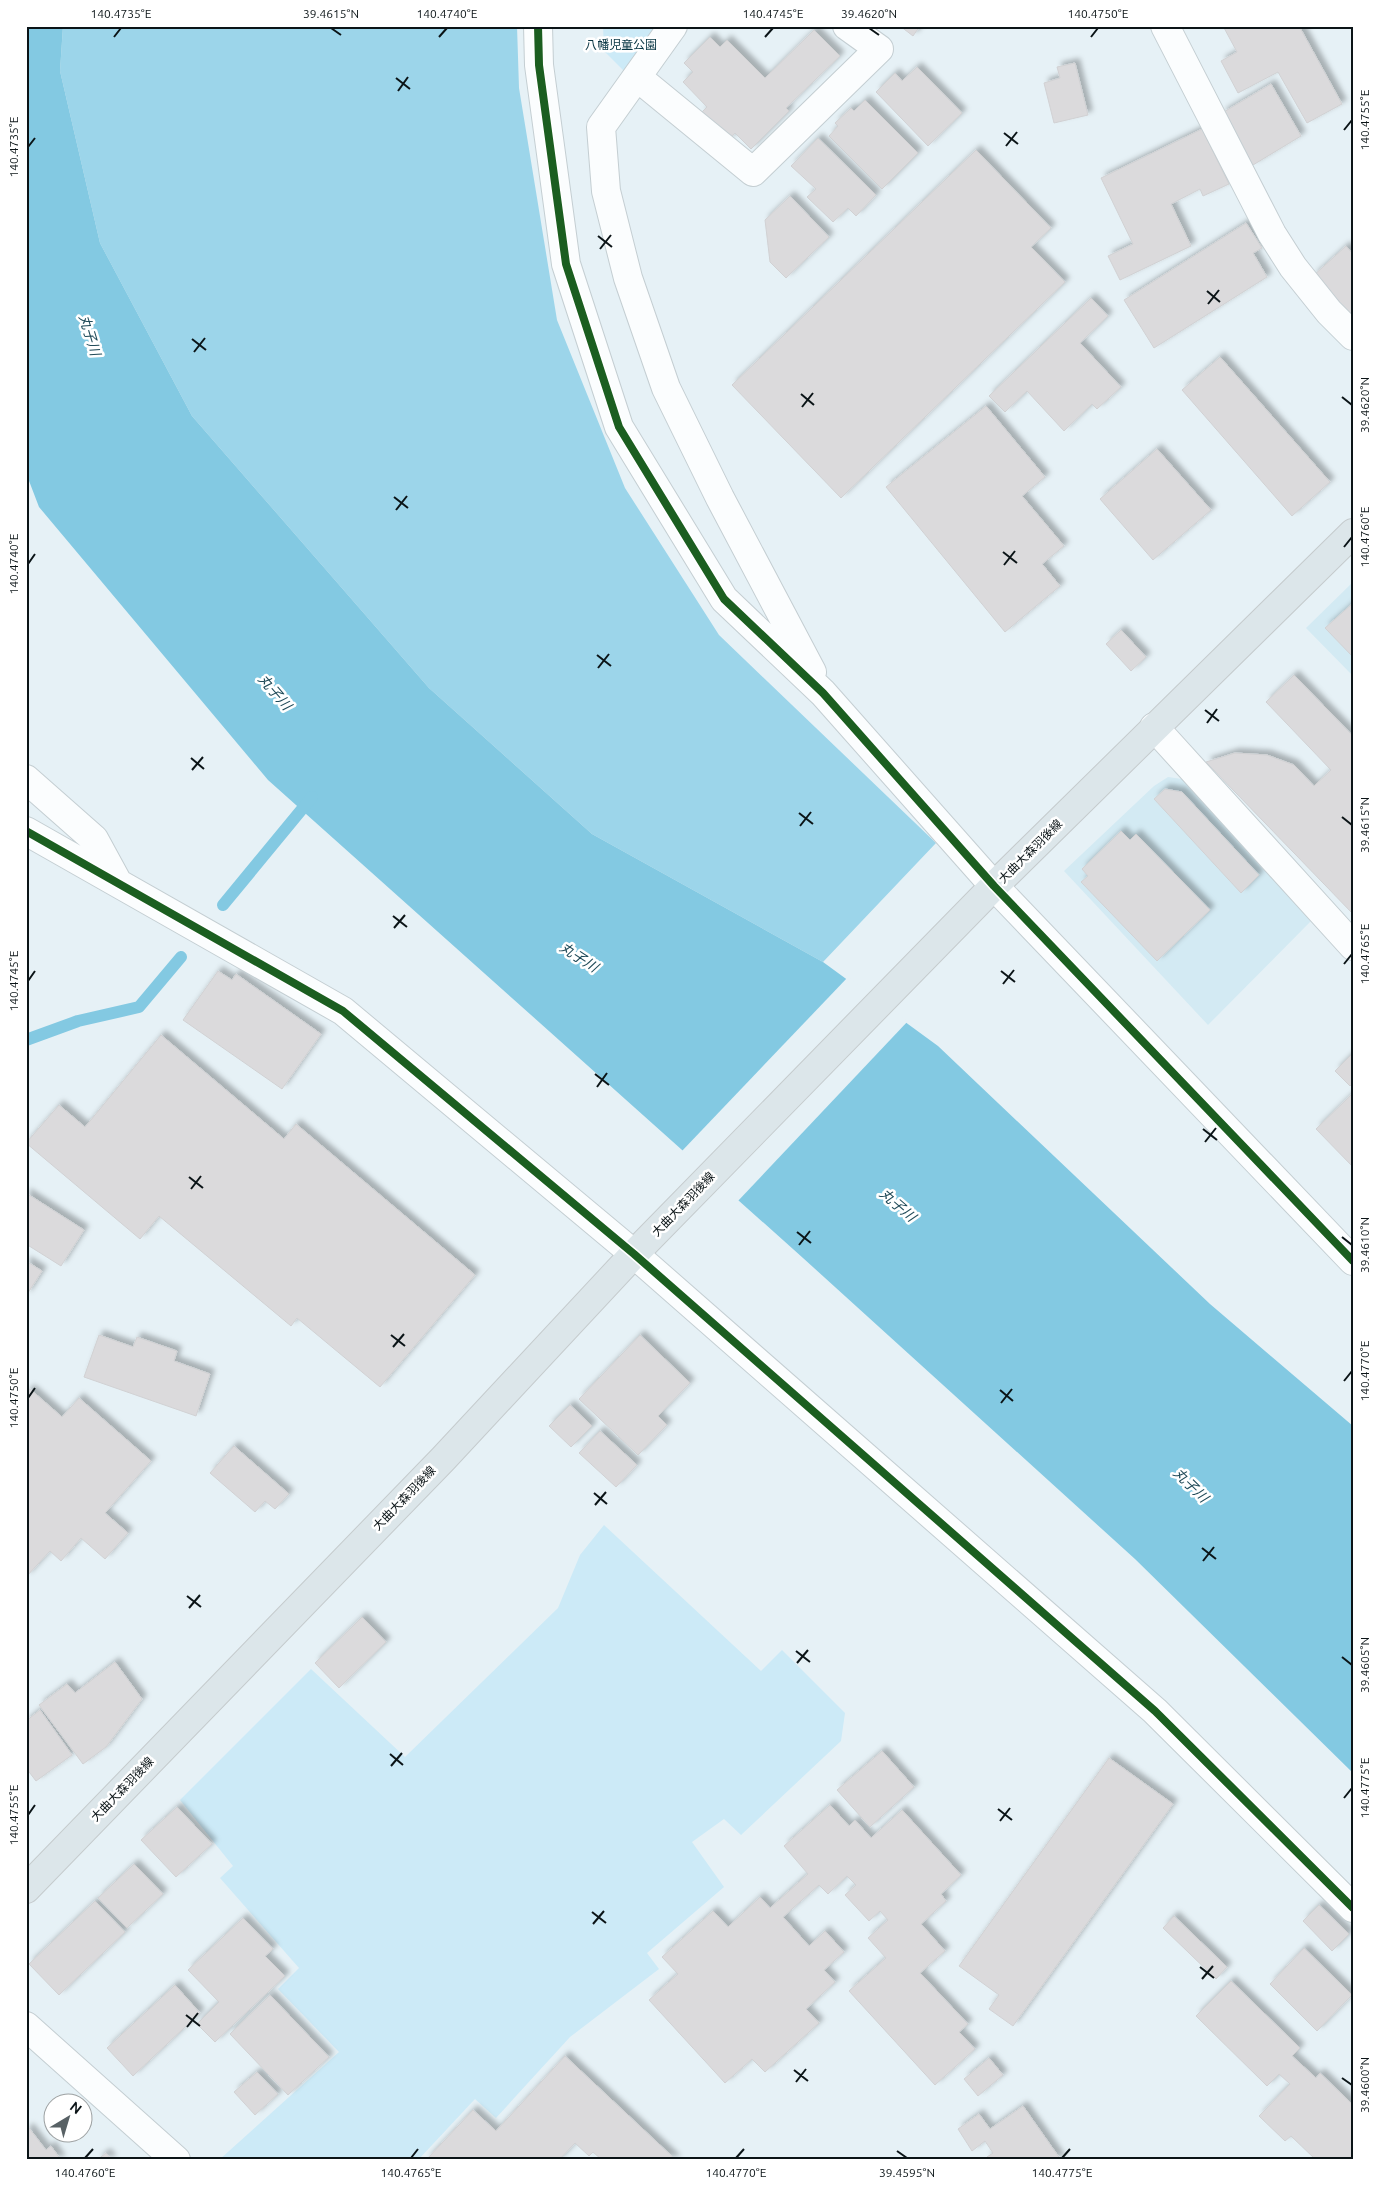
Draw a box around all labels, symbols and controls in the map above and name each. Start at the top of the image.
text: 140.4735°E [91,7,152,20]
text: 39.4615°N [303,7,359,20]
text: 140.4740°E [417,7,478,20]
text: 140.4745°E [743,7,804,20]
text: 39.4620°N [841,7,897,20]
text: 140.4750°E [1068,7,1129,20]
park label: 八幡児童公園 [585,38,657,51]
text: 140.4755°E [1358,89,1371,150]
text: 140.4735°E [7,116,20,177]
water label: 丸子川 [76,313,104,359]
text: 39.4620°N [1358,377,1371,433]
text: 140.4760°E [1358,506,1371,567]
text: 140.4740°E [7,533,20,594]
water label: 丸子川 [255,671,296,715]
text: 39.4615°N [1358,797,1371,853]
street label: 大曲大森羽後線 [996,817,1064,885]
text: 140.4765°E [1358,923,1371,984]
water label: 丸子川 [557,939,603,976]
text: 140.4745°E [7,950,20,1011]
street label: 大曲大森羽後線 [649,1169,717,1239]
water label: 丸子川 [877,1185,921,1226]
text: 39.4610°N [1358,1217,1371,1273]
text: 140.4770°E [1358,1340,1371,1401]
text: 140.4750°E [7,1367,20,1428]
street label: 大曲大森羽後線 [370,1463,438,1533]
water label: 丸子川 [1170,1465,1213,1507]
text: 39.4605°N [1358,1637,1371,1693]
street label: 大曲大森羽後線 [88,1754,156,1824]
text: 140.4775°E [1358,1757,1371,1818]
text: 140.4755°E [7,1784,20,1845]
text: 39.4600°N [1358,2057,1371,2113]
north arrow [42,2094,92,2144]
text: N [67,2098,85,2117]
text: 140.4760°E [55,2166,116,2179]
text: 140.4765°E [381,2166,442,2179]
text: 140.4770°E [706,2166,767,2179]
text: 39.4595°N [879,2166,935,2179]
text: 140.4775°E [1032,2166,1093,2179]

